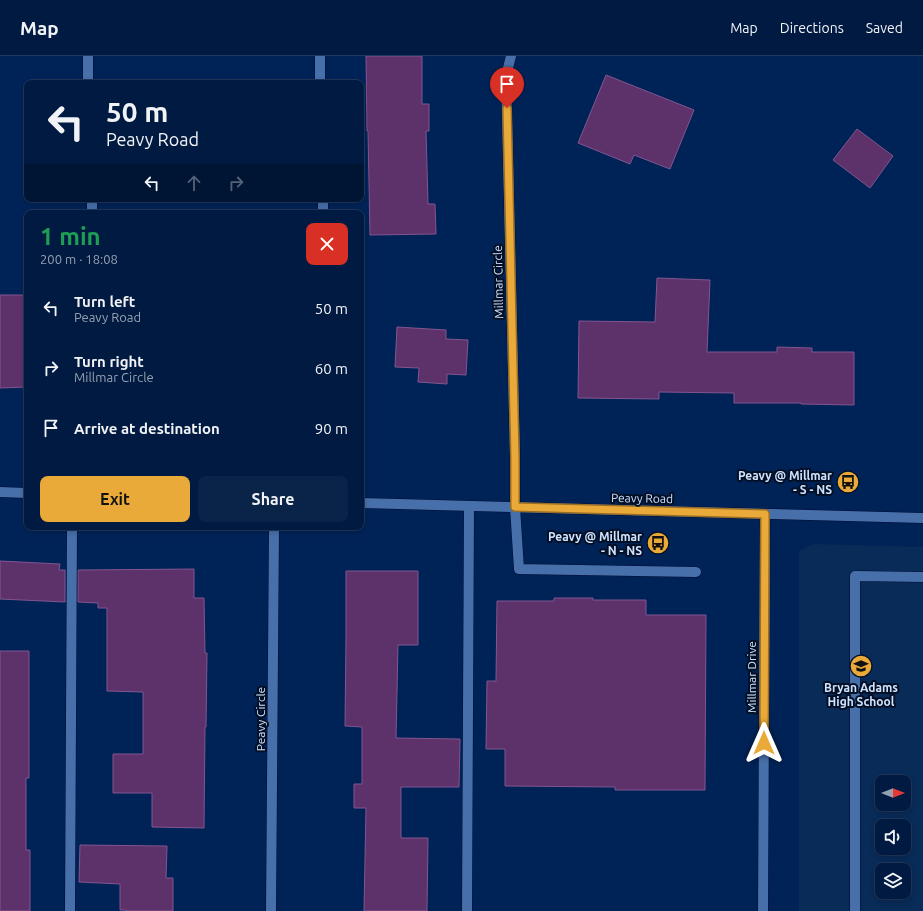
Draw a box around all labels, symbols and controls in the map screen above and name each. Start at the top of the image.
text: Map [20,17,59,39]
text: Map [730,20,758,36]
text: Directions [780,20,844,36]
text: Saved [866,20,903,36]
pin [490,67,524,108]
icon: arrive [496,73,518,95]
icon: left [40,96,92,148]
text: 50 m [106,96,168,127]
text: Peavy Road [106,129,199,149]
icon: left [141,172,163,194]
icon: ahead [183,172,205,194]
icon: right [225,172,247,194]
text: 1 min [40,223,101,250]
button: close [306,223,348,265]
street label: Millmar Circle [491,245,505,319]
text: 200 m · 18:08 [40,252,118,266]
text: Turn left [74,293,135,310]
icon: left [40,297,62,319]
text: 50 m [315,300,348,317]
text: Peavy Road [74,310,141,324]
text: Turn right [74,353,144,370]
icon: right [40,357,62,379]
text: 60 m [315,360,348,377]
text: Millmar Circle [74,370,154,384]
icon: arrive [40,417,62,439]
text: Arrive at destination [74,420,220,437]
text: 90 m [315,420,348,437]
place label: Peavy @ Millmar - S - NS [738,469,832,496]
bus stop icon: Peavy @ Millmar - S - NS [835,469,861,495]
button: Exit [40,476,190,522]
button: Share [198,476,348,522]
street label: Peavy Road [611,491,673,505]
place label: Peavy @ Millmar - N - NS [548,530,642,557]
bus stop icon: Peavy @ Millmar - N - NS [645,530,671,556]
street label: Millmar Drive [745,641,758,713]
school or university icon: Bryan Adams High School [848,653,874,679]
place label: Bryan Adams High School [824,681,898,708]
street label: Peavy Circle [254,687,267,751]
position arrow [743,722,785,764]
north arrow [875,775,911,811]
map controls [875,775,911,899]
button: sound [875,819,911,855]
button: layers [875,863,911,899]

